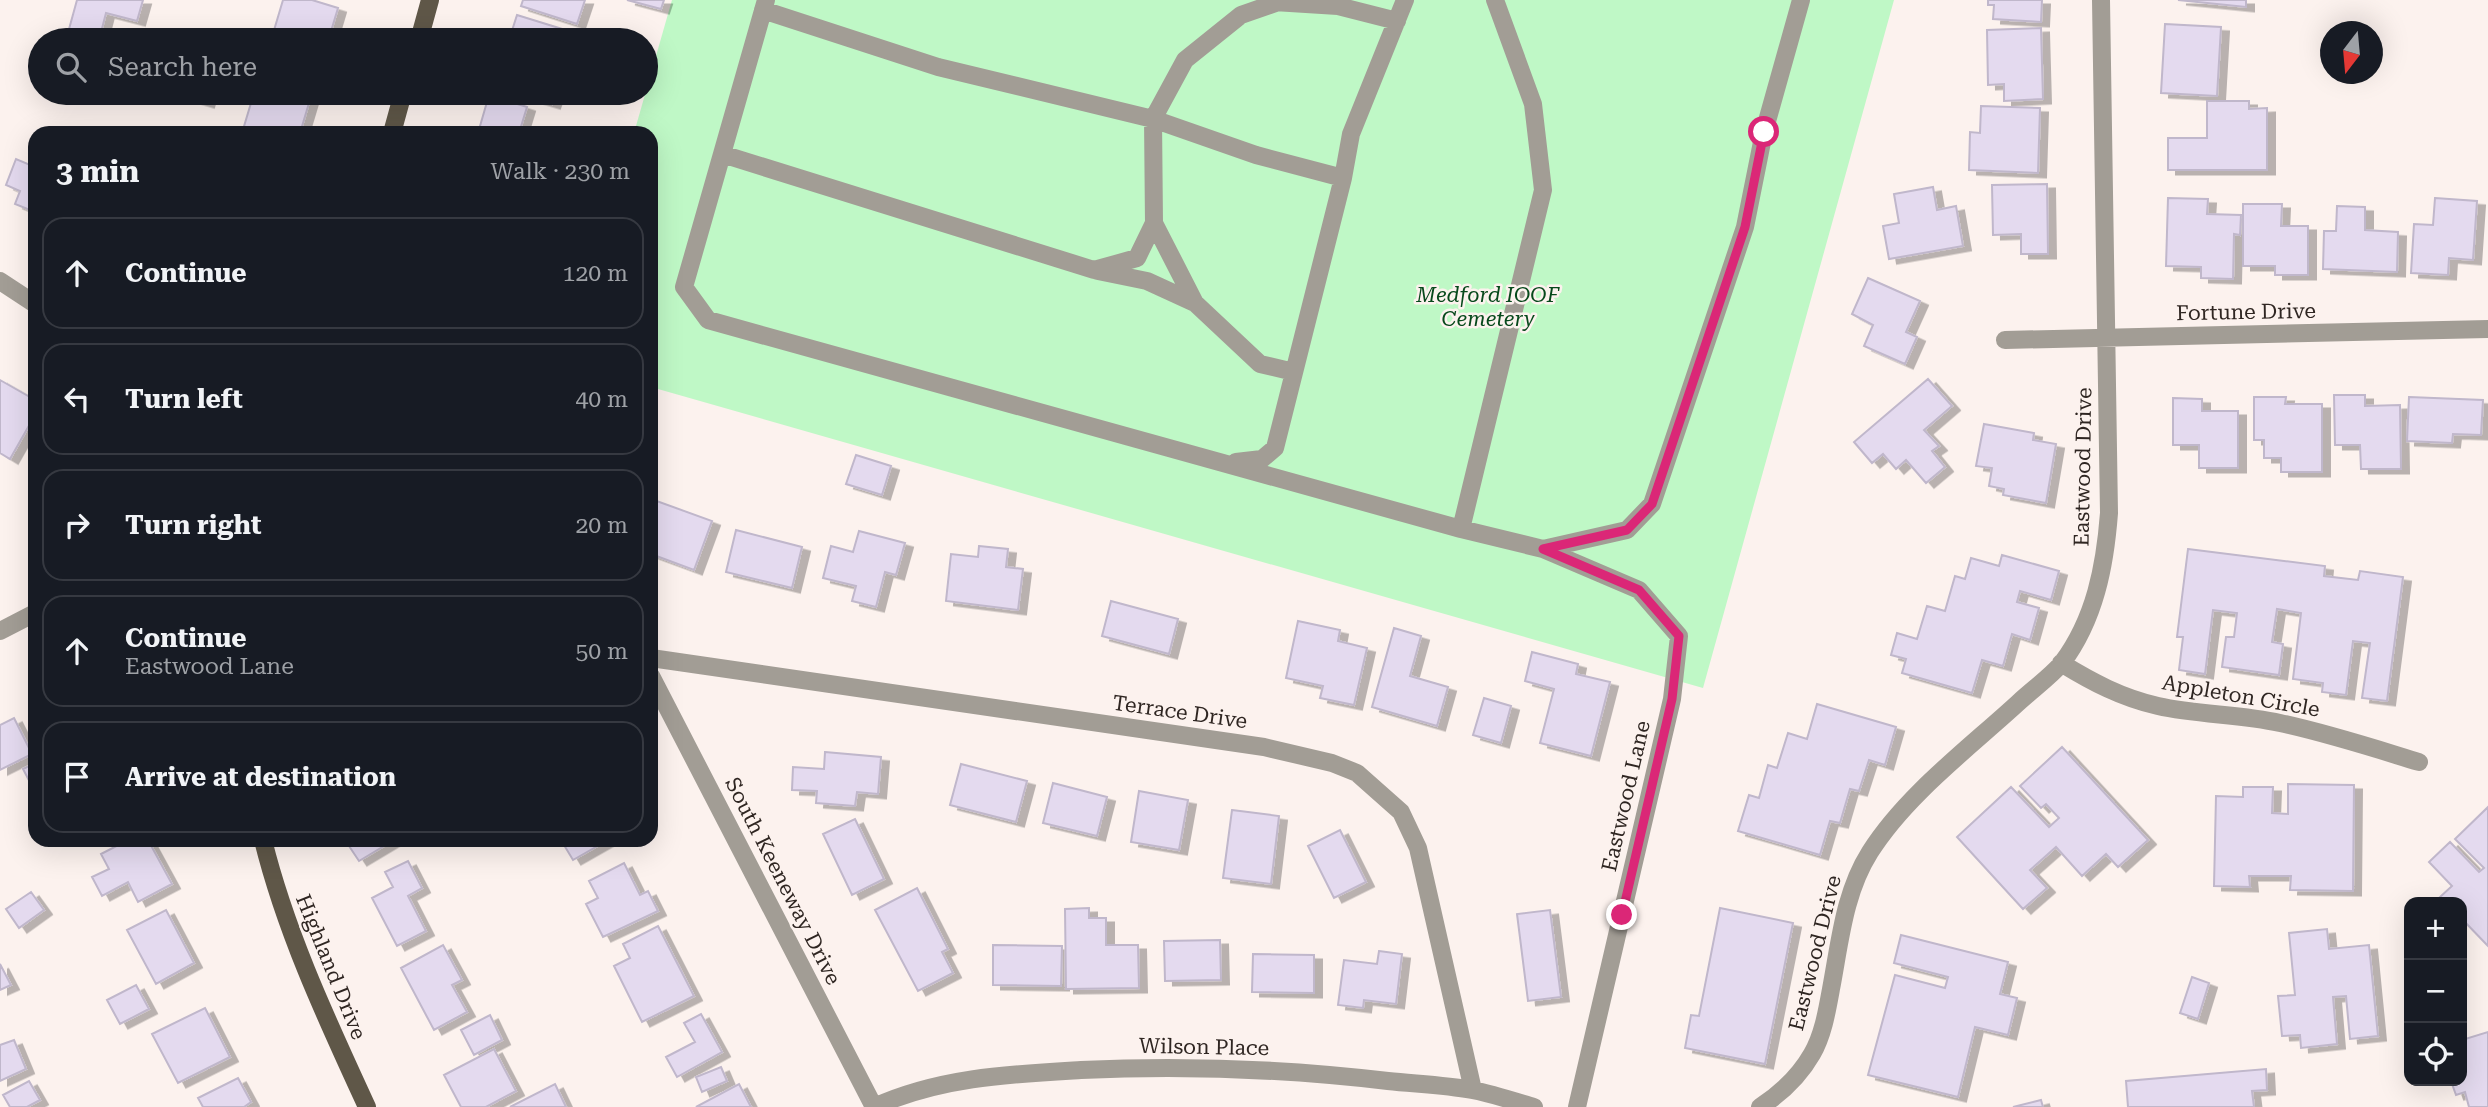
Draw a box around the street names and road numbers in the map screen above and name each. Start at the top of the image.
street label: Fortune Drive [2176,299,2316,325]
street label: Eastwood Drive [2070,387,2096,547]
street label: Appleton Circle [2160,670,2322,722]
street label: Terrace Drive [1111,691,1249,733]
street label: Eastwood Lane [1597,718,1655,874]
street label: South Keeneway Drive [720,773,846,989]
street label: Eastwood Drive [1784,873,1846,1033]
street label: Highland Drive [291,891,371,1043]
street label: Wilson Place [1139,1034,1269,1060]

